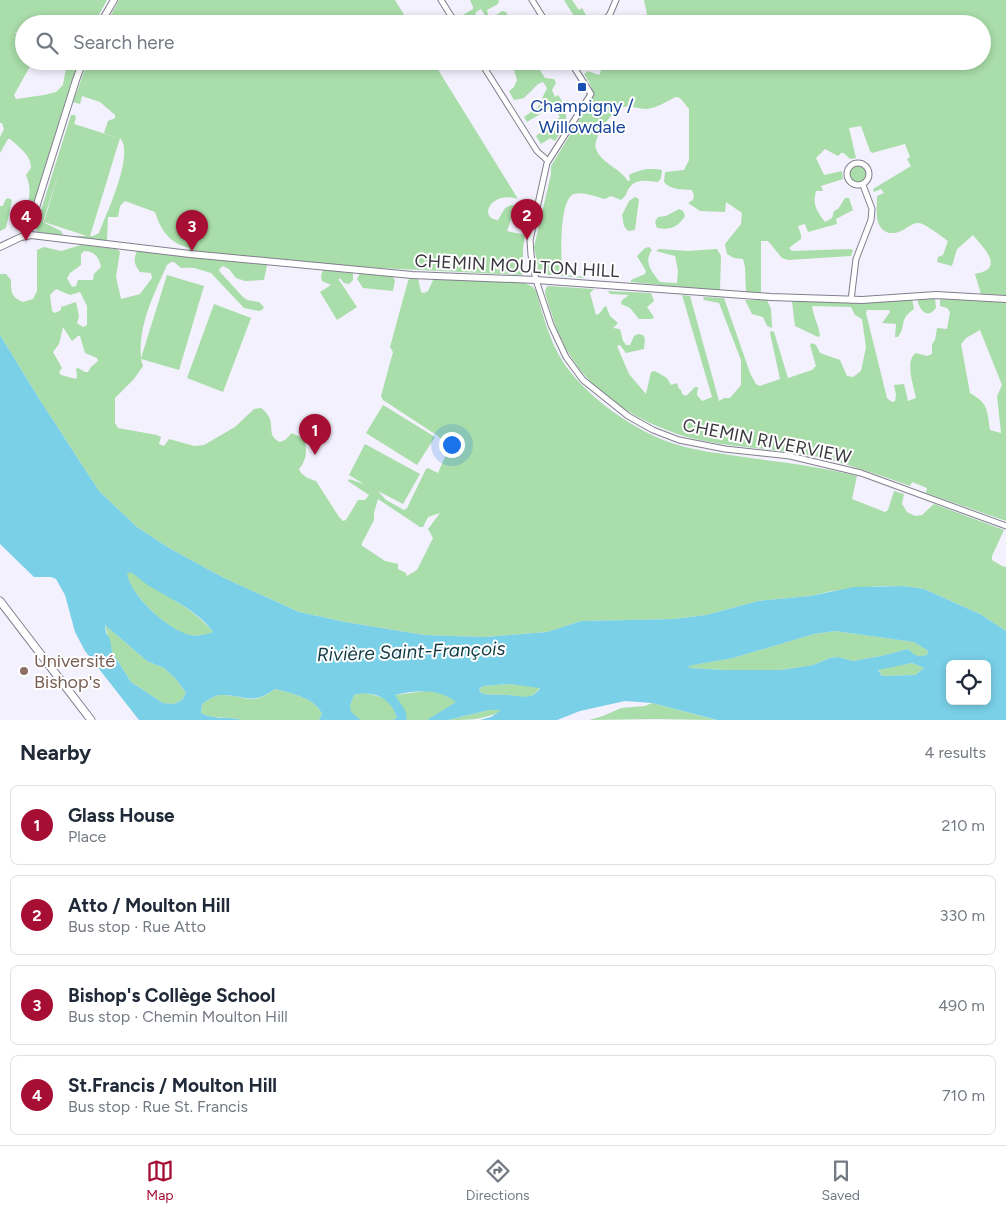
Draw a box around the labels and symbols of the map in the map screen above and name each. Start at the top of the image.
marker: Champigny / Willowdale [576,81,588,93]
place label: Champigny / Willowdale [530,95,634,138]
pin: 2 [511,199,543,240]
pin: 4 [10,200,42,241]
pin: 3 [176,210,208,251]
street label: CHEMIN MOULTON HILL [414,250,621,282]
pin: 1 [299,414,331,455]
street label: CHEMIN RIVERVIEW [681,414,854,468]
your location [439,432,465,458]
water label: Rivière Saint-François [316,637,506,666]
place label: Université Bishop's [34,650,115,693]
marker: Université Bishop's [18,665,30,677]

